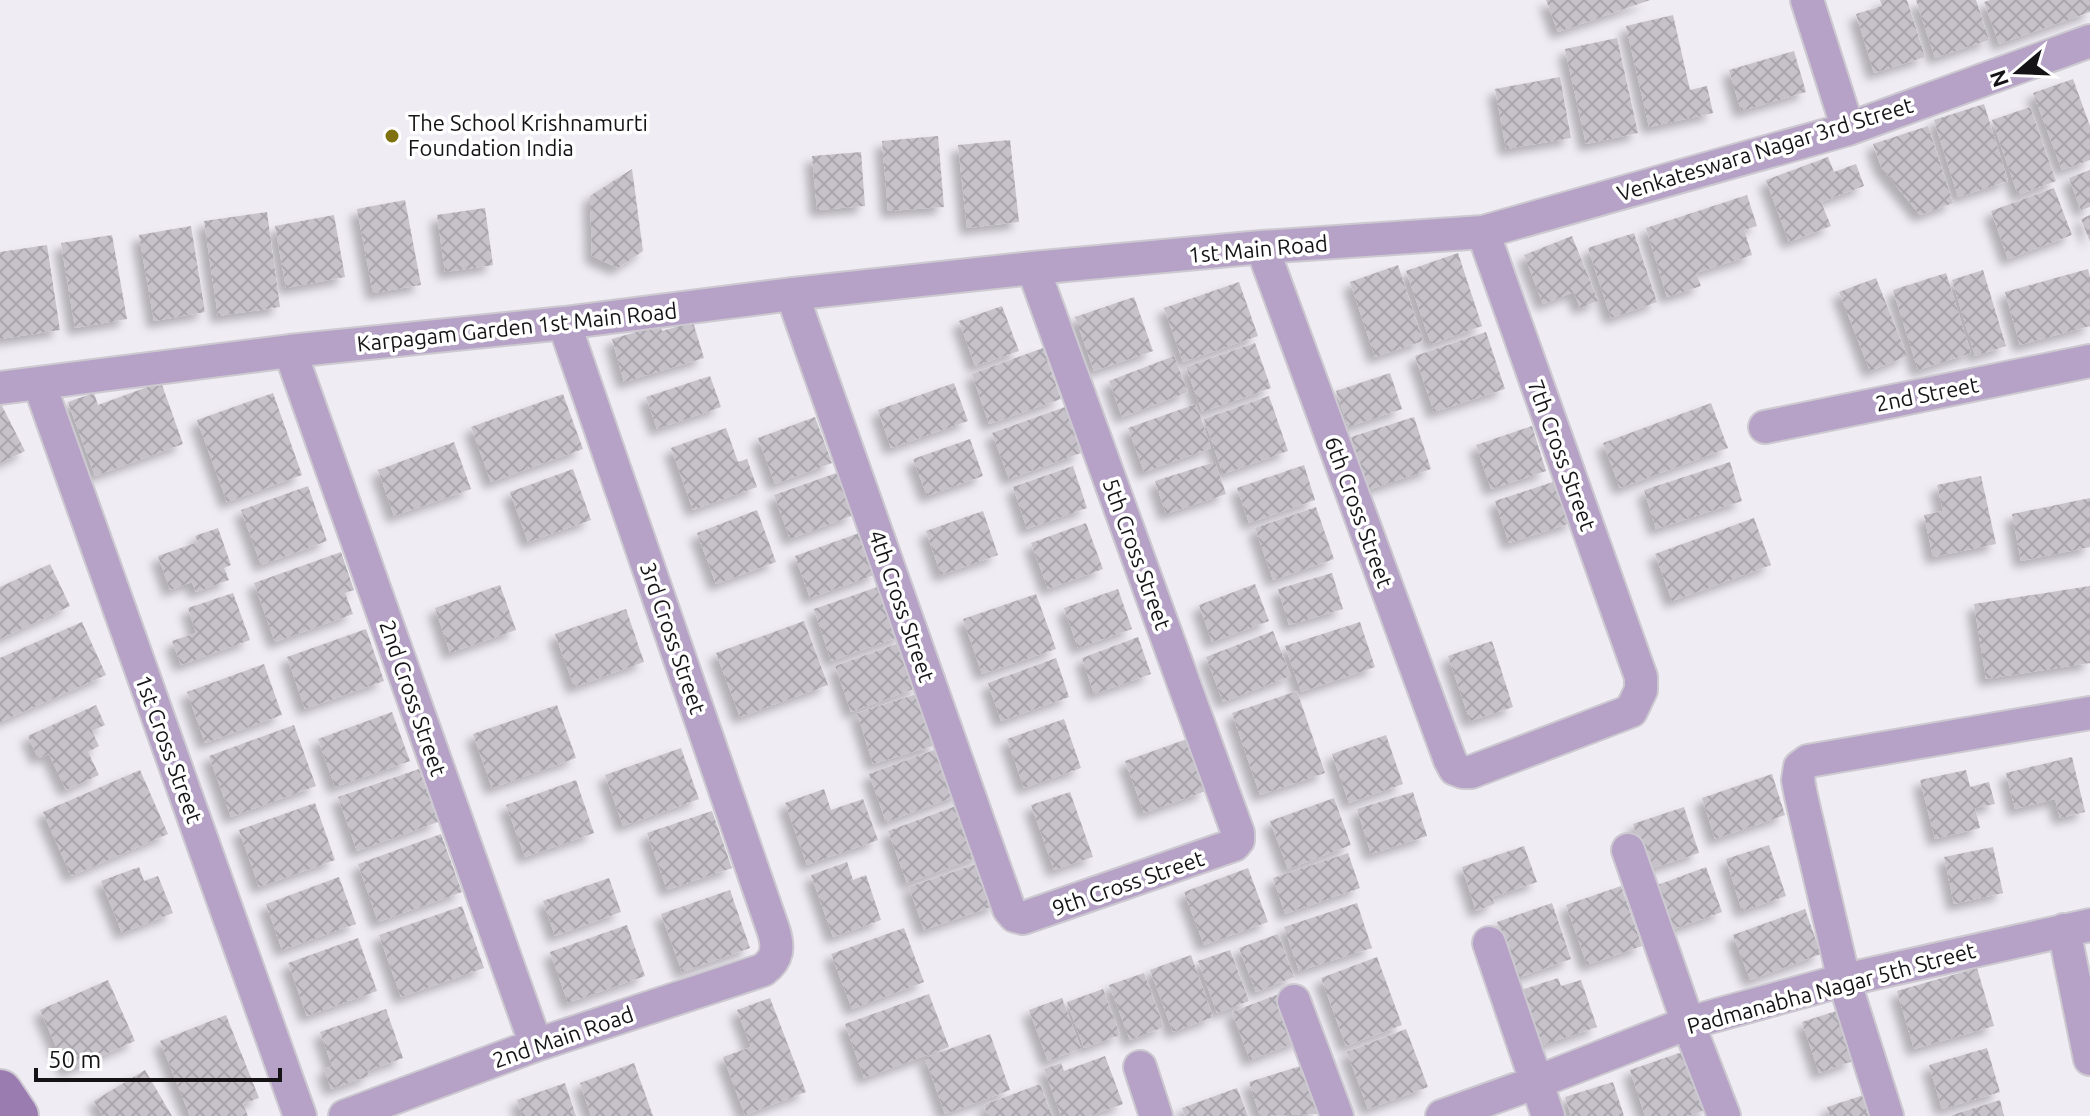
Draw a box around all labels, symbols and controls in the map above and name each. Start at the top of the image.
north arrow [1978,32,2058,112]
text: N [1984,67,2013,91]
street label: Venkateswara Nagar 3rd Street [1614,91,1916,206]
place label: The School Krishnamurti Foundation India [408,110,648,160]
marker: The School Krishnamurti Foundation India [383,127,401,145]
street label: 1st Main Road [1187,230,1329,267]
street label: Karpagam Garden 1st Main Road [356,297,678,356]
street label: 2nd Street [1873,371,1981,416]
street label: 7th Cross Street [1524,376,1602,534]
street label: 6th Cross Street [1321,433,1399,591]
street label: 5th Cross Street [1099,475,1177,633]
street label: 4th Cross Street [865,527,940,685]
street label: 3rd Cross Street [636,559,711,717]
street label: 2nd Cross Street [375,617,452,779]
street label: 1st Cross Street [131,671,208,827]
street label: 9th Cross Street [1049,845,1207,920]
street label: Padmanabha Nagar 5th Street [1684,937,1978,1038]
street label: 2nd Main Road [489,1001,636,1072]
scale bar [36,1032,280,1082]
text: 50 m [48,1046,101,1073]

